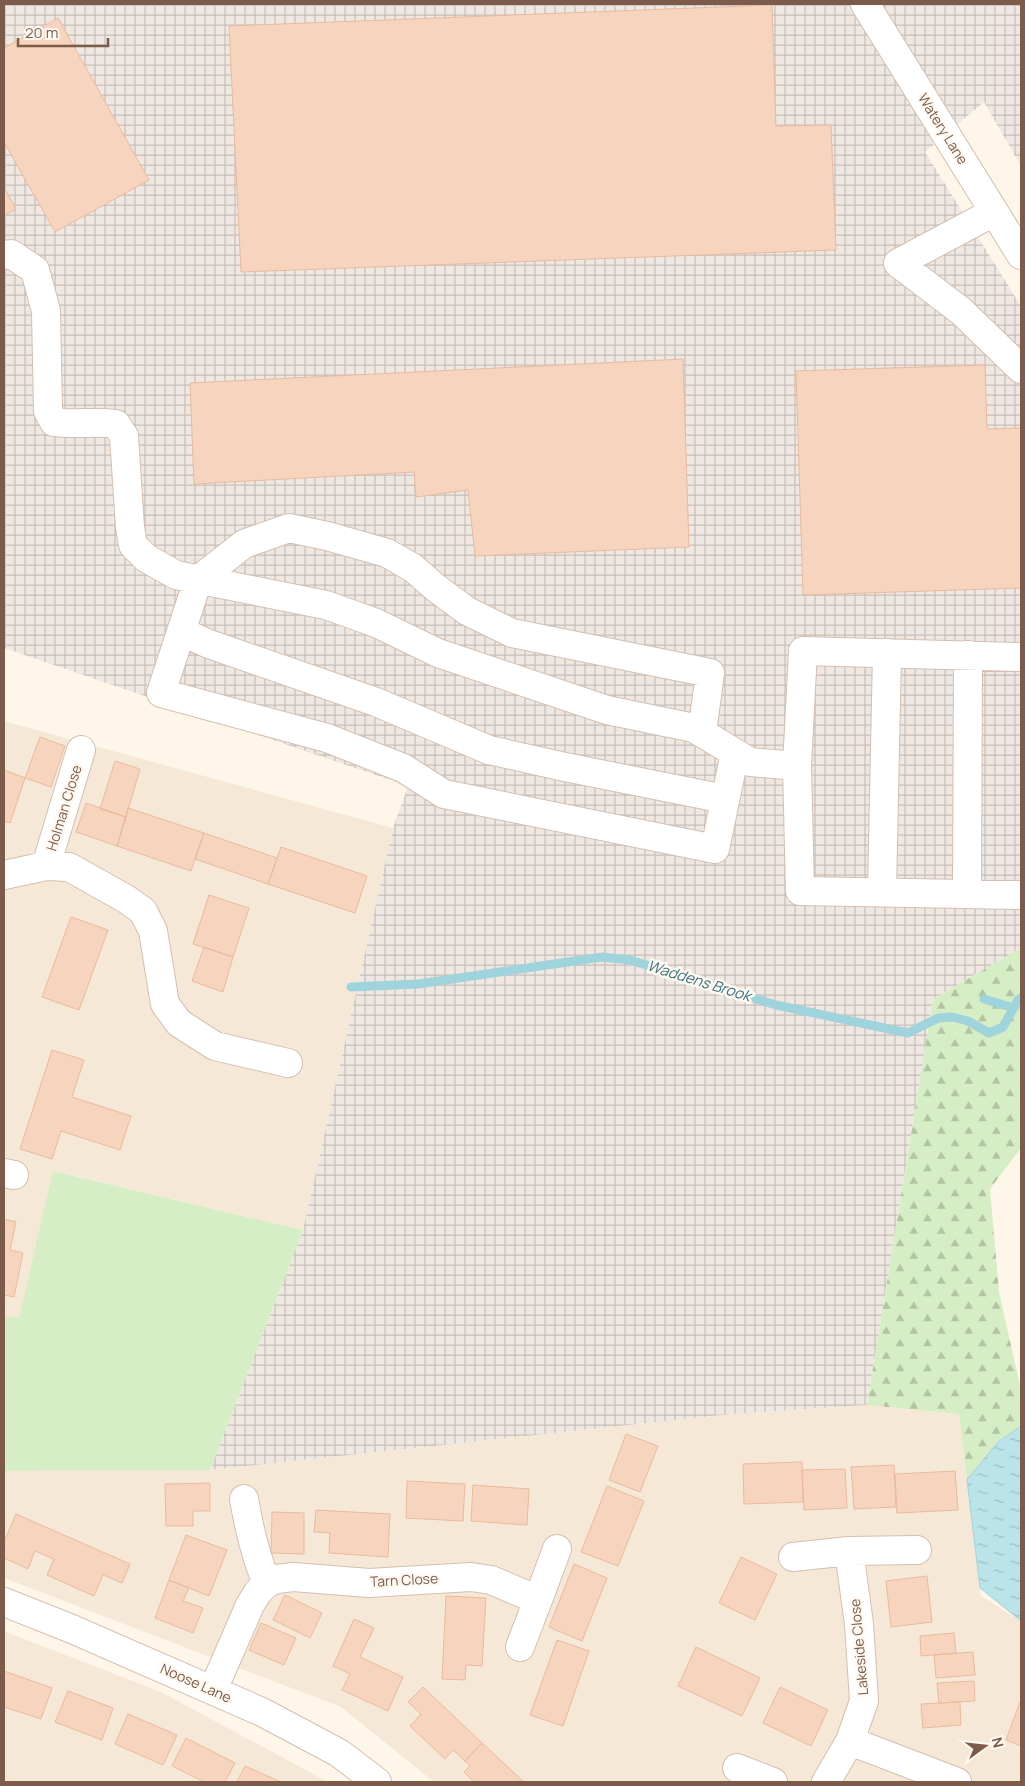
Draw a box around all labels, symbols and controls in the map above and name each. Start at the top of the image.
scale bar [18,15,108,47]
text: 20 m [25,22,58,43]
street label: Watery Lane [914,90,973,168]
street label: Holman Close [41,763,86,853]
water label: Waddens Brook [645,955,756,1007]
street label: Tarn Close [369,1568,439,1591]
street label: Lakeside Close [845,1598,872,1696]
street label: Noose Lane [158,1658,235,1707]
north arrow [960,1721,1010,1771]
text: N [988,1735,1009,1750]

